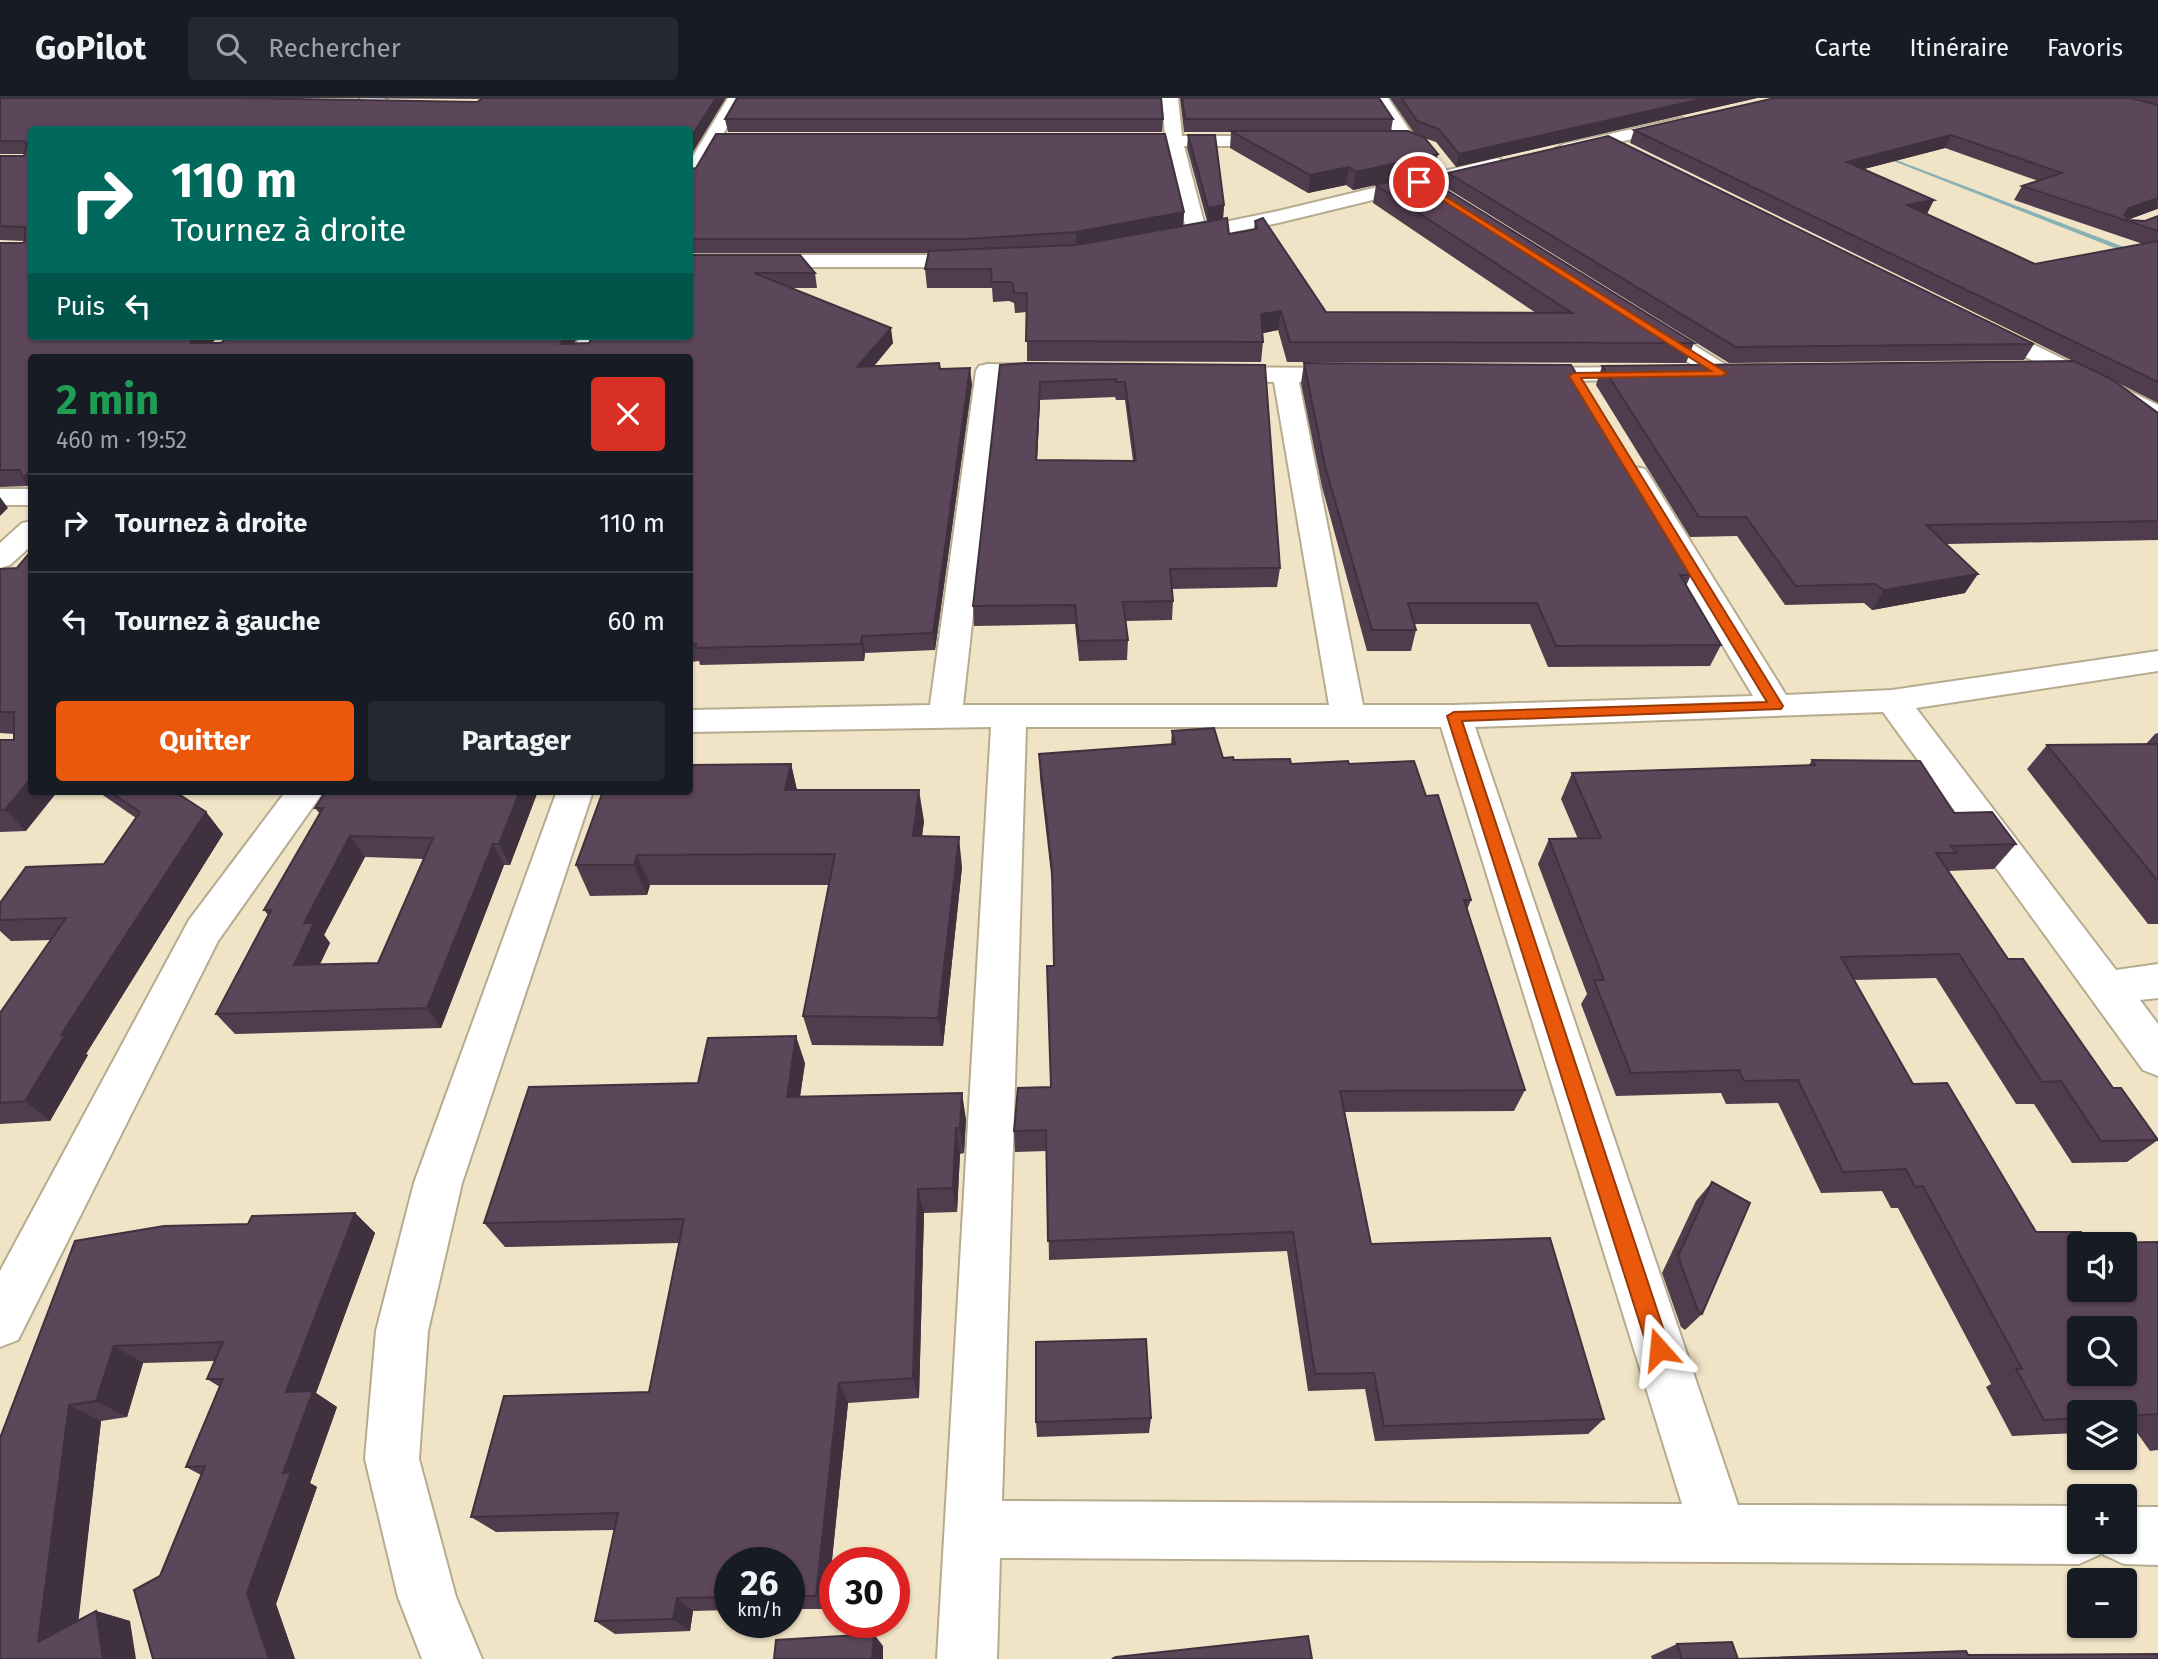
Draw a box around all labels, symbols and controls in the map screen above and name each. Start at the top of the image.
search box [188,17,678,80]
text: GoPilot [35,28,146,68]
icon: search [212,29,250,67]
text: Rechercher [268,33,401,64]
text: Carte [1815,34,1871,62]
text: Itinéraire [1909,34,2009,62]
text: Favoris [2047,34,2123,62]
text: 110 m [171,151,297,210]
pin [1389,152,1449,212]
icon: right [56,154,147,245]
icon: arrive [1400,163,1438,201]
text: Tournez à droite [171,211,407,249]
icon: left [119,287,157,325]
text: Puis [56,291,105,322]
text: 2 min [56,375,159,425]
button: close [591,377,665,451]
text: 460 m · 19:52 [56,426,187,454]
icon: right [56,504,94,542]
text: Tournez à droite [115,508,307,539]
text: 110 m [599,508,665,539]
icon: left [56,602,94,640]
text: Tournez à gauche [115,606,320,637]
text: 60 m [607,606,665,637]
button: Quitter [56,701,354,781]
button: Partager [368,701,665,781]
map controls [2067,1232,2137,1638]
button: sound [2067,1232,2137,1302]
position arrow [1622,1312,1696,1386]
button: search [2067,1316,2137,1386]
button: layers [2067,1400,2137,1470]
button: + [2067,1484,2137,1554]
speed limit sign: 30 [819,1547,910,1638]
text: 26 [741,1562,778,1604]
button: − [2067,1568,2137,1638]
text: km/h [737,1599,782,1621]

